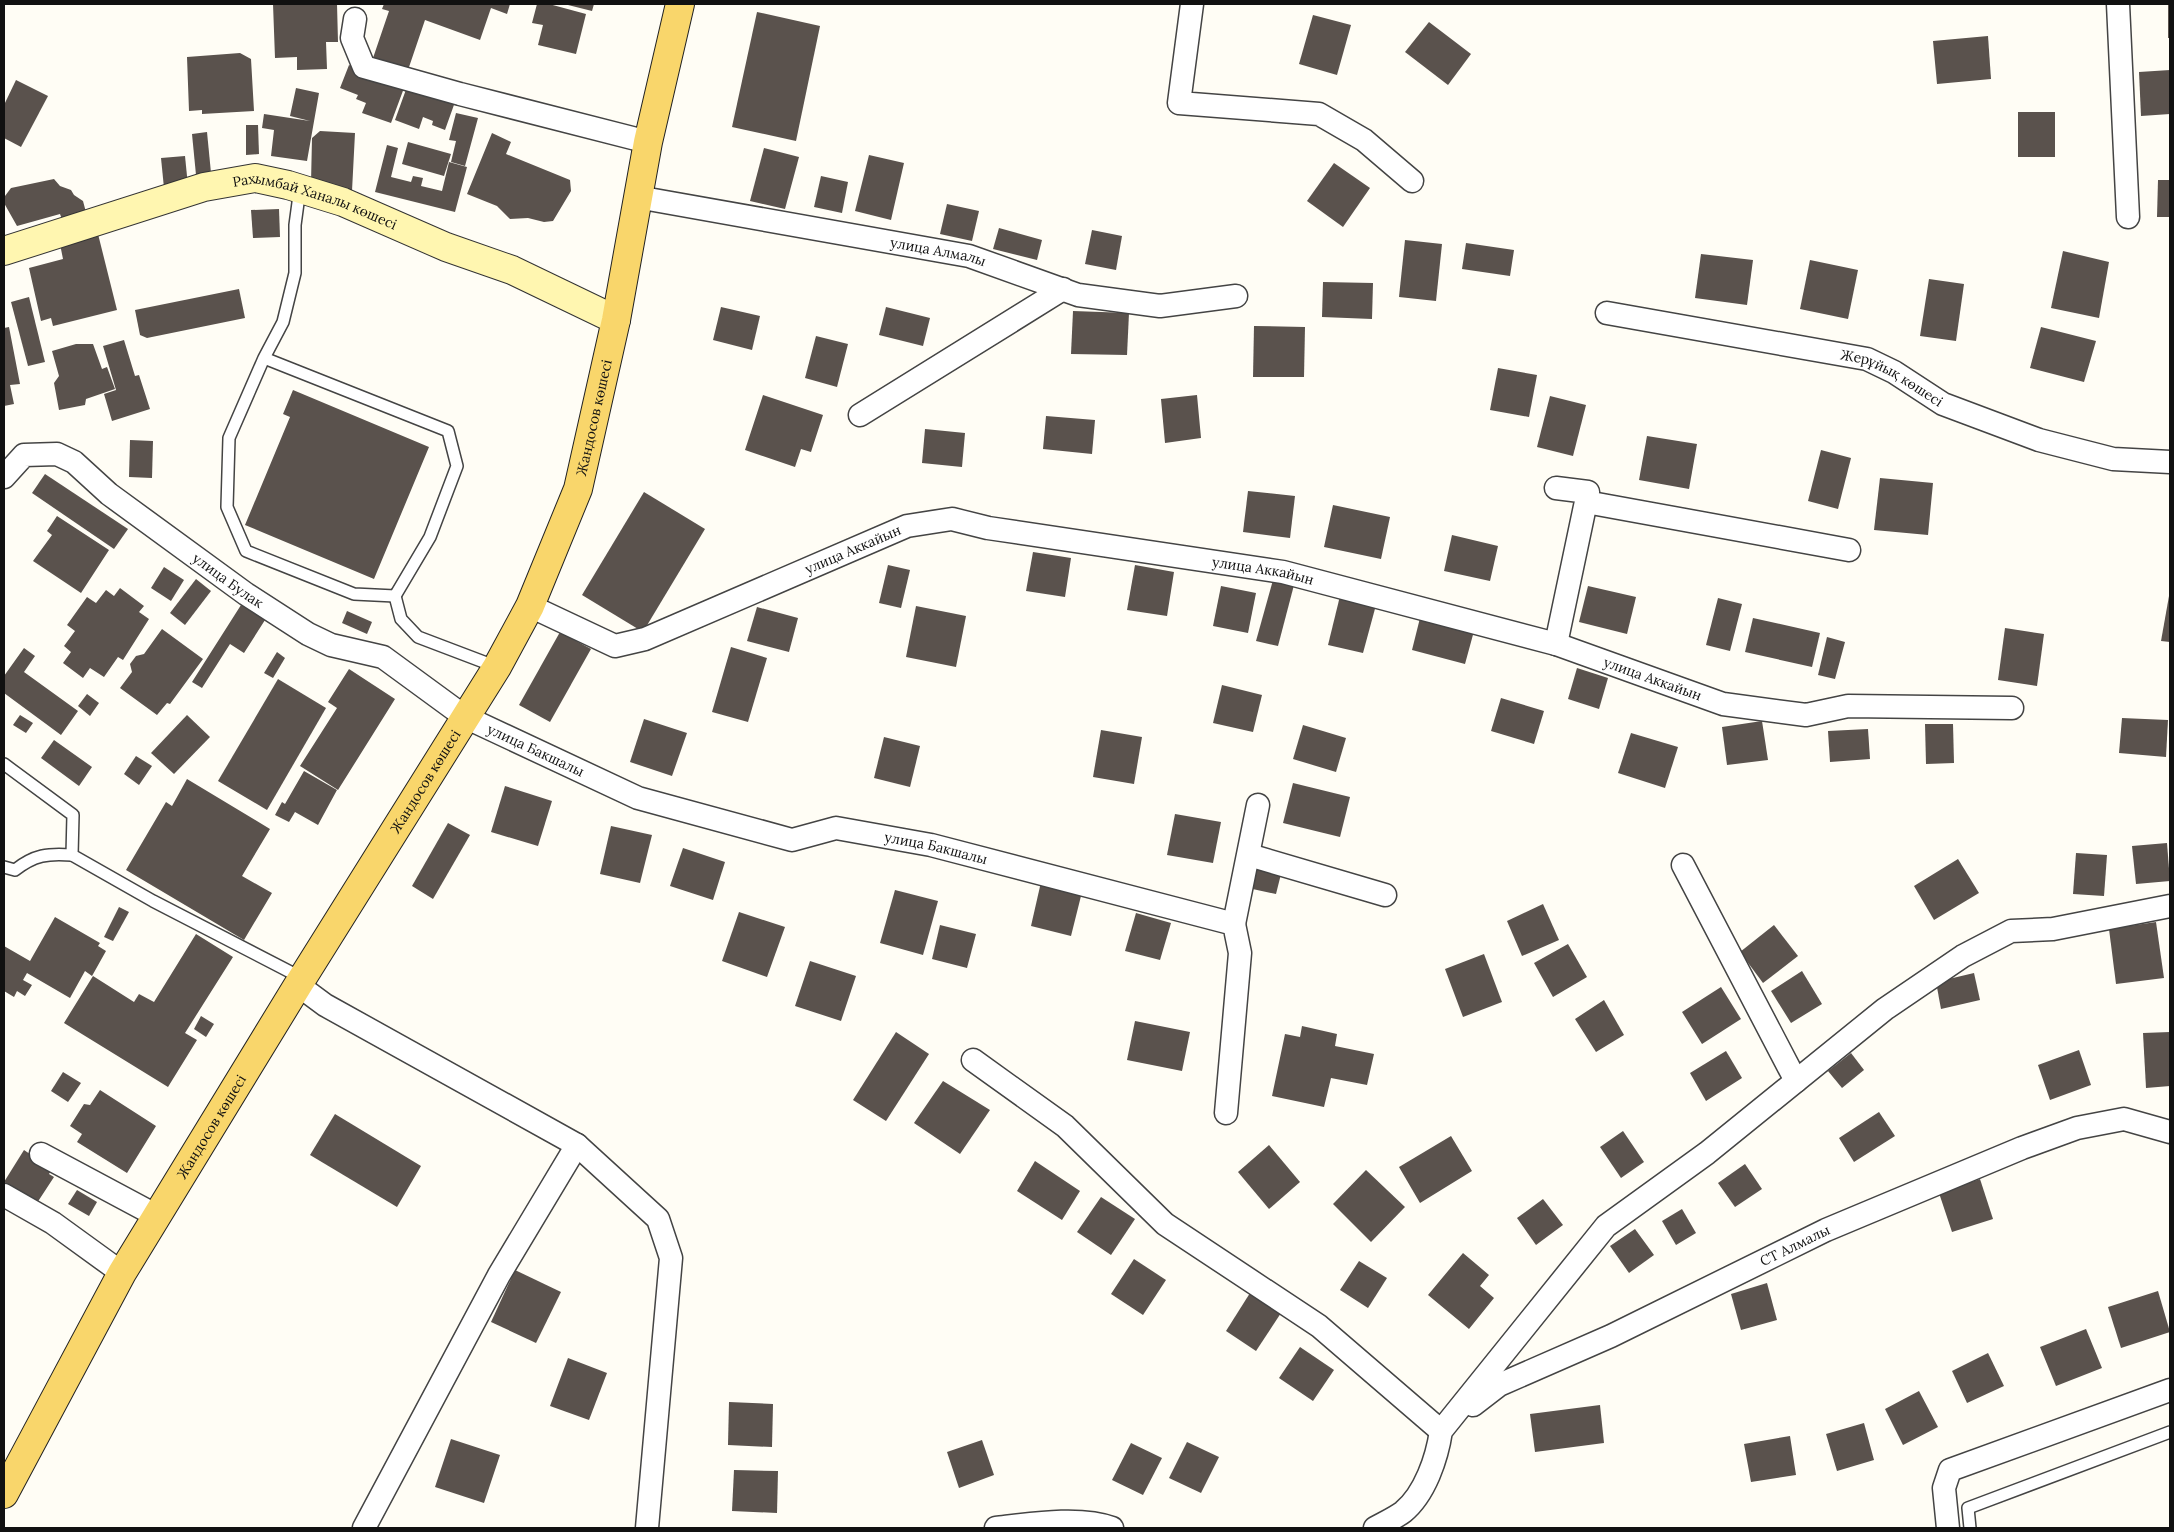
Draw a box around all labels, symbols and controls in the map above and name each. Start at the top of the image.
street label: Рахымбай Ханалы көшесі [231,169,400,233]
street label: улица Алмалы [889,233,988,270]
street label: Жерұйық көшесі [1839,345,1946,411]
street label: Жандосов көшесі [572,358,616,478]
street label: улица Аккайын [802,521,904,578]
street label: улица Булак [189,549,267,612]
street label: улица Аккайын [1211,553,1316,589]
street label: улица Аккайын [1601,653,1704,705]
street label: улица Бакшалы [484,720,587,781]
street label: Жандосов көшесі [386,726,464,837]
street label: улица Бакшалы [883,828,989,868]
street label: Жандосов көшесі [173,1071,250,1182]
street label: СТ Алмалы [1757,1221,1833,1270]

